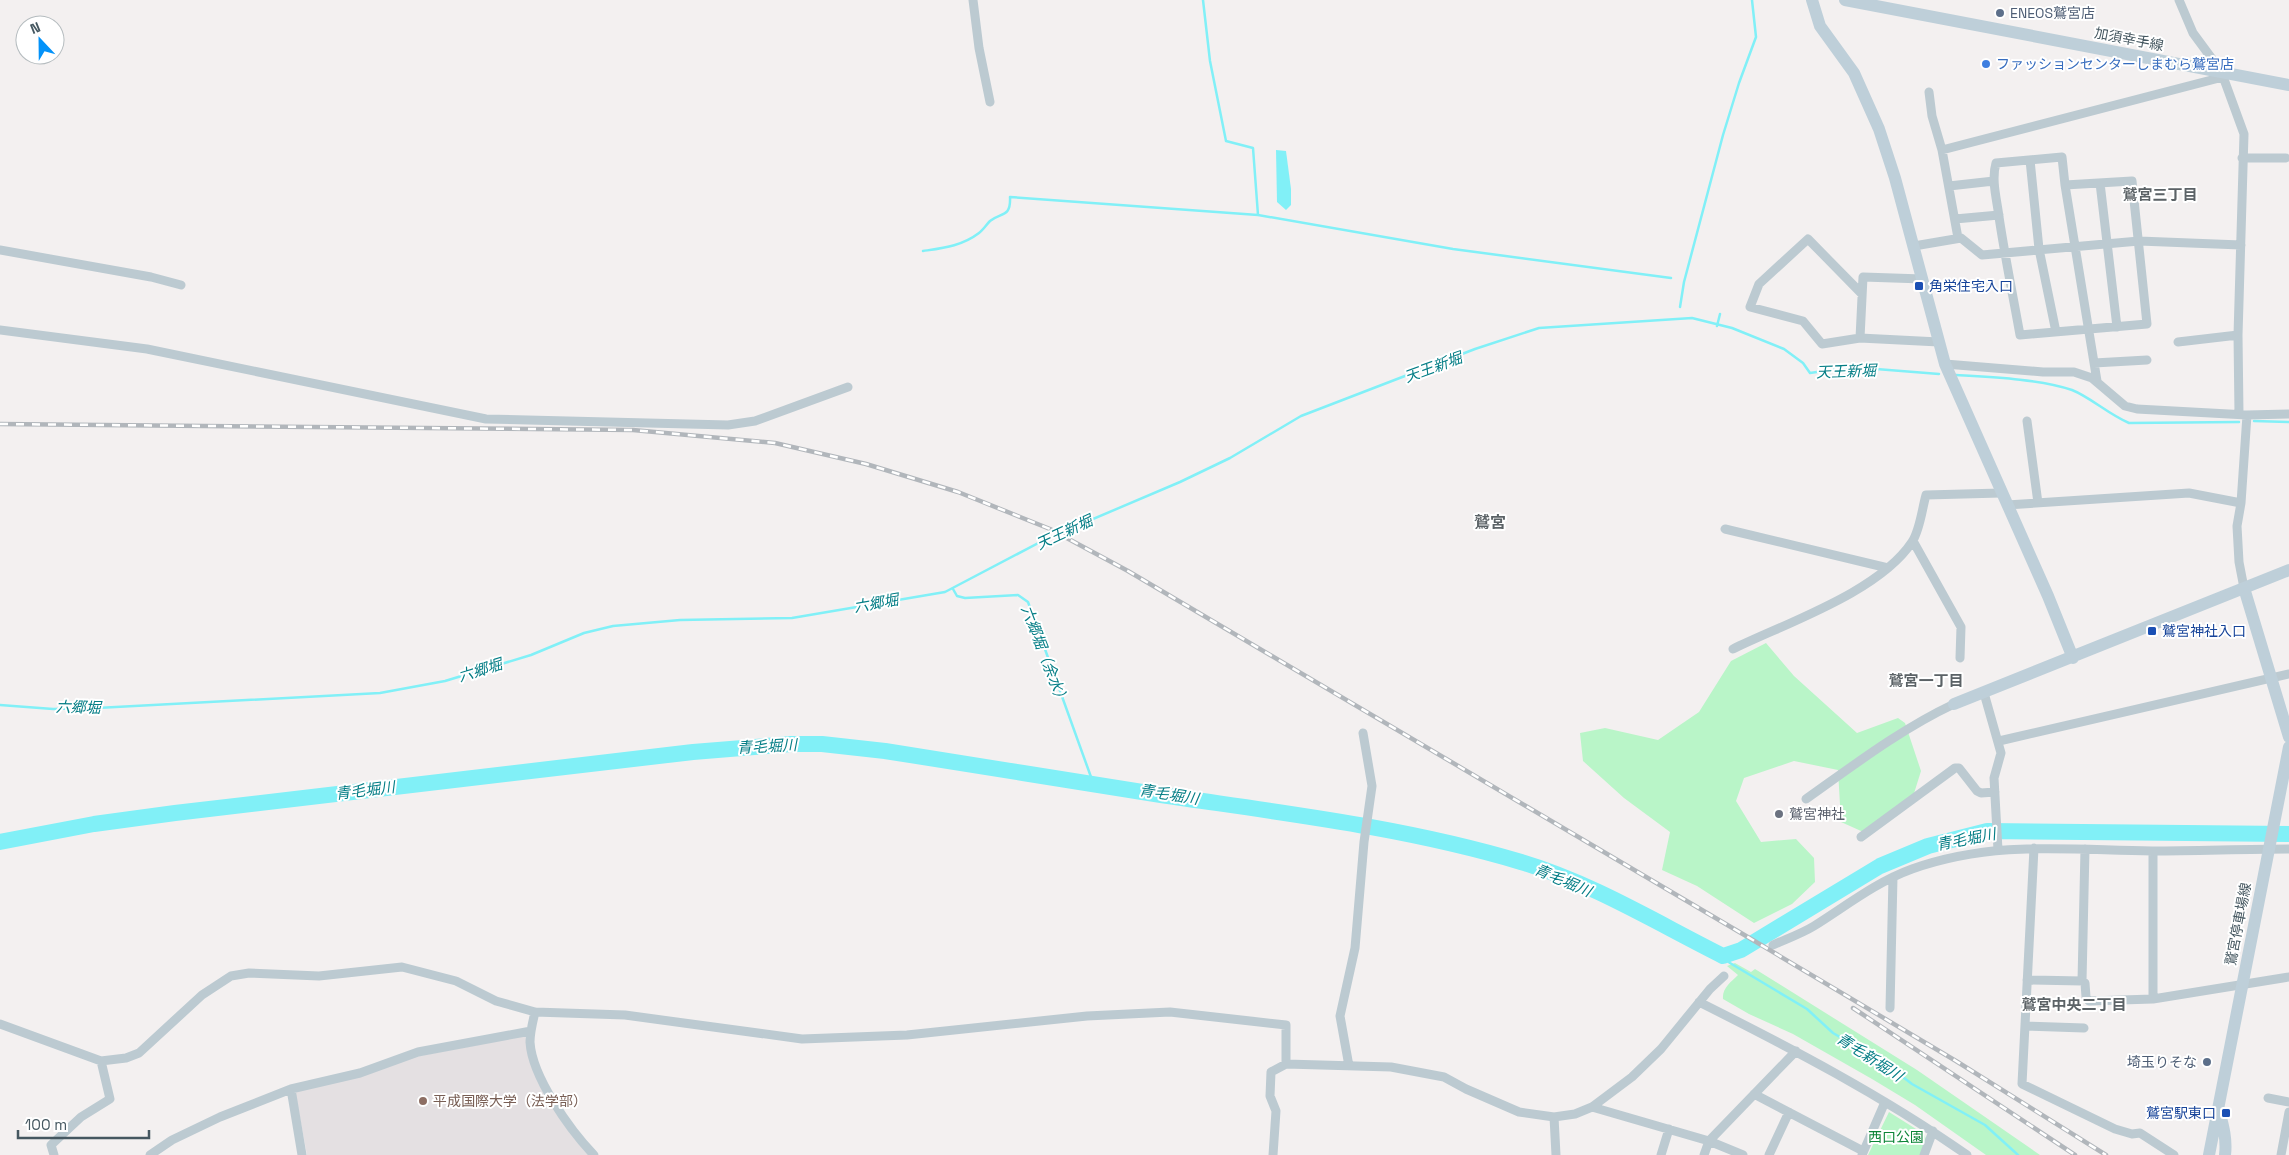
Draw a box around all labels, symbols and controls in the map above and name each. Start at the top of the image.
place label: ENEOS鷲宮店 [2010,4,2095,22]
marker: ENEOS鷲宮店 [1994,7,2006,19]
north arrow [15,15,65,65]
text: N [27,18,43,38]
street label: 加須幸手線 [2093,23,2165,55]
place label: ファッションセンターしまむら鷲宮店 [1996,55,2234,73]
marker: ファッションセンターしまむら鷲宮店 [1980,58,1992,70]
district label: 鷲宮三丁目 [2122,185,2198,204]
place label: 角栄住宅入口 [1929,277,2013,295]
marker: 角栄住宅入口 [1913,280,1925,292]
water label: 天王新堀 [1402,347,1466,386]
water label: 天王新堀 [1816,360,1878,382]
water label: 天王新堀 [1033,510,1097,553]
district label: 鷲宮 [1474,512,1506,533]
water label: 六郷堀 [852,589,902,616]
water label: 六郷堀（余水） [1017,603,1073,707]
place label: 鷲宮神社入口 [2162,622,2246,640]
marker: 鷲宮神社入口 [2146,625,2158,637]
water label: 六郷堀 [456,654,506,686]
district label: 鷲宮一丁目 [1888,671,1964,690]
water label: 六郷堀 [55,697,103,717]
water label: 青毛堀川 [737,735,799,757]
water label: 青毛堀川 [334,777,398,803]
water label: 青毛堀川 [1138,780,1202,808]
place label: 鷲宮神社 [1789,805,1845,823]
marker: 鷲宮神社 [1773,808,1785,820]
water label: 青毛堀川 [1935,824,1999,854]
water label: 青毛堀川 [1532,860,1596,901]
street label: 鷲宮停車場線 [2221,881,2255,967]
district label: 鷲宮中央二丁目 [2021,995,2127,1014]
water label: 青毛新堀川 [1833,1029,1908,1086]
place label: 埼玉りそな [2127,1053,2197,1071]
marker: 埼玉りそな [2201,1056,2213,1068]
place label: 平成国際大学（法学部） [433,1092,587,1110]
marker: 平成国際大学（法学部） [417,1095,429,1107]
place label: 鷲宮駅東口 [2146,1104,2216,1122]
marker: 鷲宮駅東口 [2220,1107,2232,1119]
scale bar [18,1108,149,1140]
text: 100 m [25,1115,67,1134]
park label: 西口公園 [1868,1128,1924,1146]

